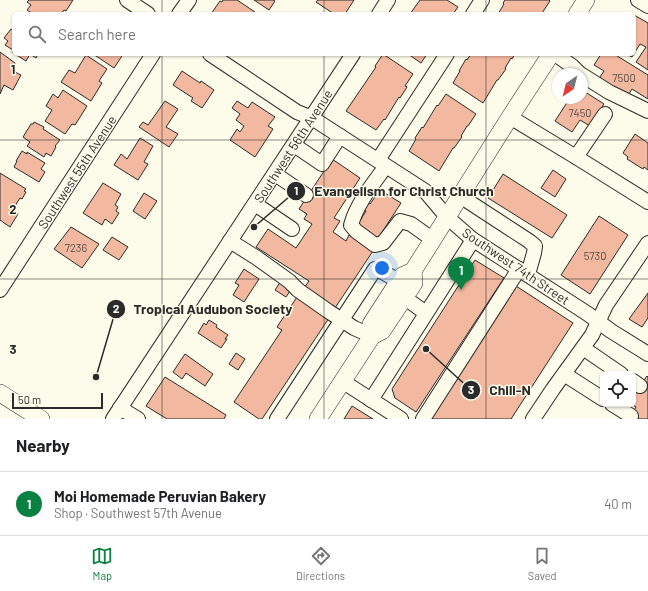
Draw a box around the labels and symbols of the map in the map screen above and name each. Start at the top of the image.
text: 1 [11,61,15,77]
north arrow [552,68,588,104]
house number: 7500 [612,71,636,84]
street label: Southwest 56th Avenue [250,86,336,206]
house number: 7450 [568,106,592,119]
street label: Southwest 55th Avenue [34,112,120,232]
callout: Evangelism for Christ Church [286,178,502,204]
text: Evangelism for Christ Church [314,182,494,199]
text: 1 [294,183,298,197]
text: 2 [9,201,17,217]
street label: Southwest 74th Street [459,224,573,308]
house number: 7236 [65,241,88,254]
house number: 5730 [584,249,606,262]
pin: 1 [448,257,474,290]
your location [372,258,392,278]
callout: Tropical Audubon Society [106,296,301,322]
text: Tropical Audubon Society [134,300,292,317]
text: 2 [113,301,120,315]
text: 3 [9,341,17,357]
callout: Chill-N [461,377,539,403]
text: Chill-N [489,381,531,398]
text: 3 [468,382,474,396]
scale bar [12,391,103,410]

